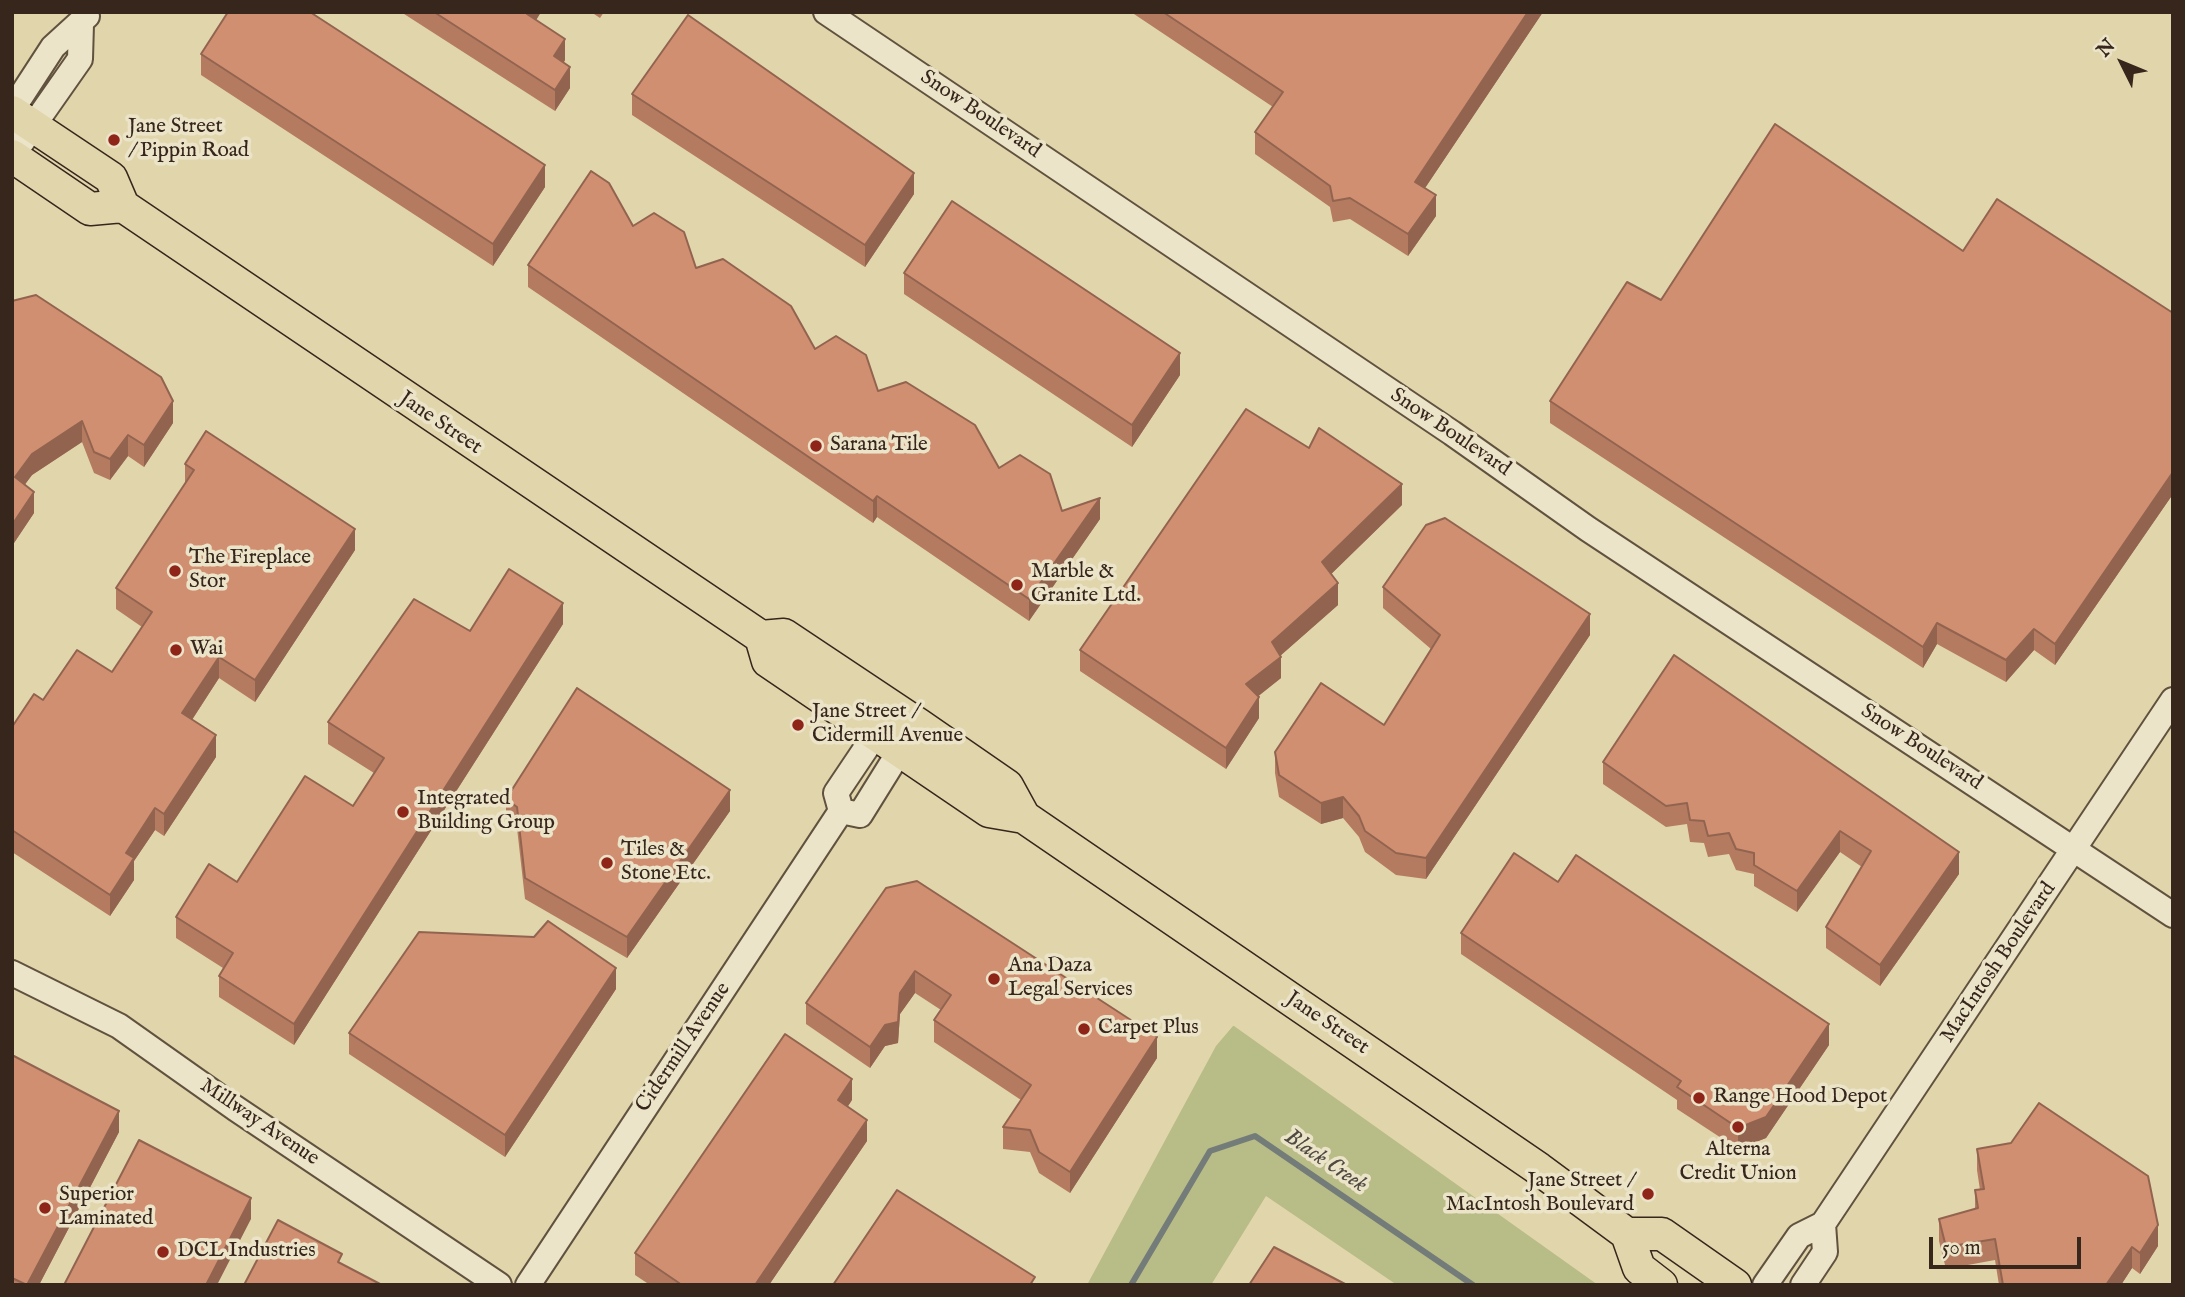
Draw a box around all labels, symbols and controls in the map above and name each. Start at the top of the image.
north arrow [2087,28,2157,98]
text: N [2092,34,2121,63]
street label: Snow Boulevard [915,65,1045,165]
place label: Jane Street / Pippin Road [128,115,249,165]
marker: Jane Street / Pippin Road [106,132,122,148]
street label: Snow Boulevard [1385,383,1515,483]
street label: Jane Street [394,387,486,461]
place label: Sarana Tile [830,433,928,459]
marker: Sarana Tile [808,438,824,454]
place label: The Fireplace Stor [189,546,311,596]
place label: Marble & Granite Ltd. [1031,560,1141,610]
marker: The Fireplace Stor [167,563,183,579]
marker: Marble & Granite Ltd. [1009,577,1025,593]
place label: Wai [190,637,223,663]
marker: Wai [168,642,184,658]
street label: Snow Boulevard [1855,699,1987,797]
place label: Jane Street / Cidermill Avenue [812,700,963,750]
marker: Jane Street / Cidermill Avenue [790,717,806,733]
place label: Integrated Building Group [417,787,555,837]
marker: Integrated Building Group [395,804,411,820]
place label: Tiles & Stone Etc. [621,838,711,888]
marker: Tiles & Stone Etc. [599,855,615,871]
street label: MacIntosh Boulevard [1936,878,2062,1048]
place label: Ana Daza Legal Services [1008,954,1133,1004]
marker: Ana Daza Legal Services [986,971,1002,987]
street label: Cidermill Avenue [631,978,737,1118]
street label: Jane Street [1281,987,1373,1061]
place label: Carpet Plus [1098,1016,1199,1042]
marker: Carpet Plus [1076,1021,1092,1037]
street label: Millway Avenue [195,1074,323,1172]
place label: Range Hood Depot [1713,1085,1887,1111]
marker: Range Hood Depot [1691,1090,1707,1106]
marker: Alterna Credit Union [1730,1119,1746,1135]
water label: Black Creek [1278,1124,1372,1200]
place label: Alterna Credit Union [1679,1138,1797,1188]
place label: Jane Street / MacIntosh Boulevard [1446,1169,1634,1219]
place label: Superior Laminated [59,1183,153,1233]
marker: Jane Street / MacIntosh Boulevard [1640,1186,1656,1202]
marker: Superior Laminated [37,1200,53,1216]
scale bar [1933,1224,2085,1268]
text: 50 m [1942,1235,1981,1262]
place label: DCL Industries [177,1239,316,1265]
marker: DCL Industries [155,1244,171,1260]

